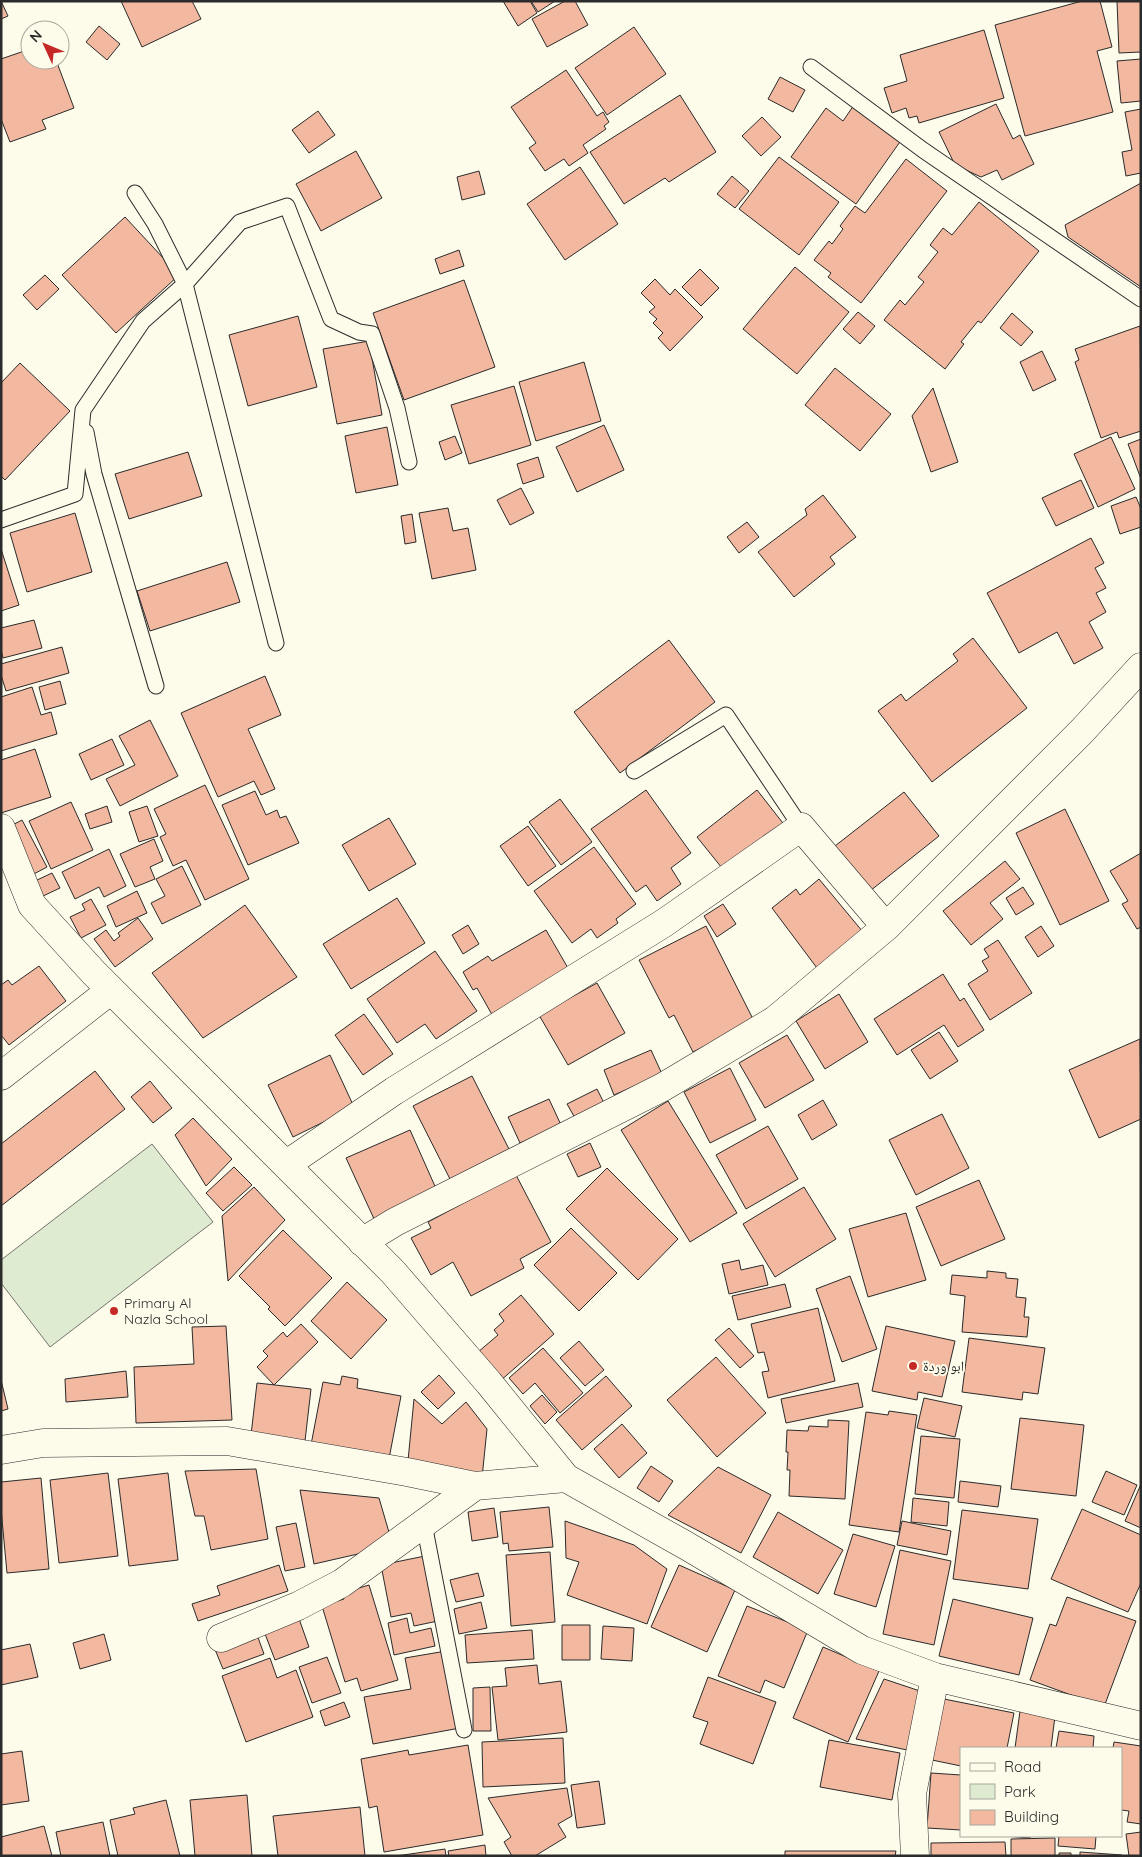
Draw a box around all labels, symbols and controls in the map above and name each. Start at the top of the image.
north arrow [20,20,70,70]
text: N [26,26,46,46]
place label: Primary Al Nazla School [124,1294,208,1328]
marker: Primary Al Nazla School [108,1305,120,1317]
place label: ابو وردة [923,1357,964,1375]
marker: ابو وردة [907,1360,919,1372]
legend [960,1747,1122,1837]
text: Road [1004,1757,1041,1776]
text: Park [1004,1782,1036,1801]
text: Building [1004,1807,1059,1826]

